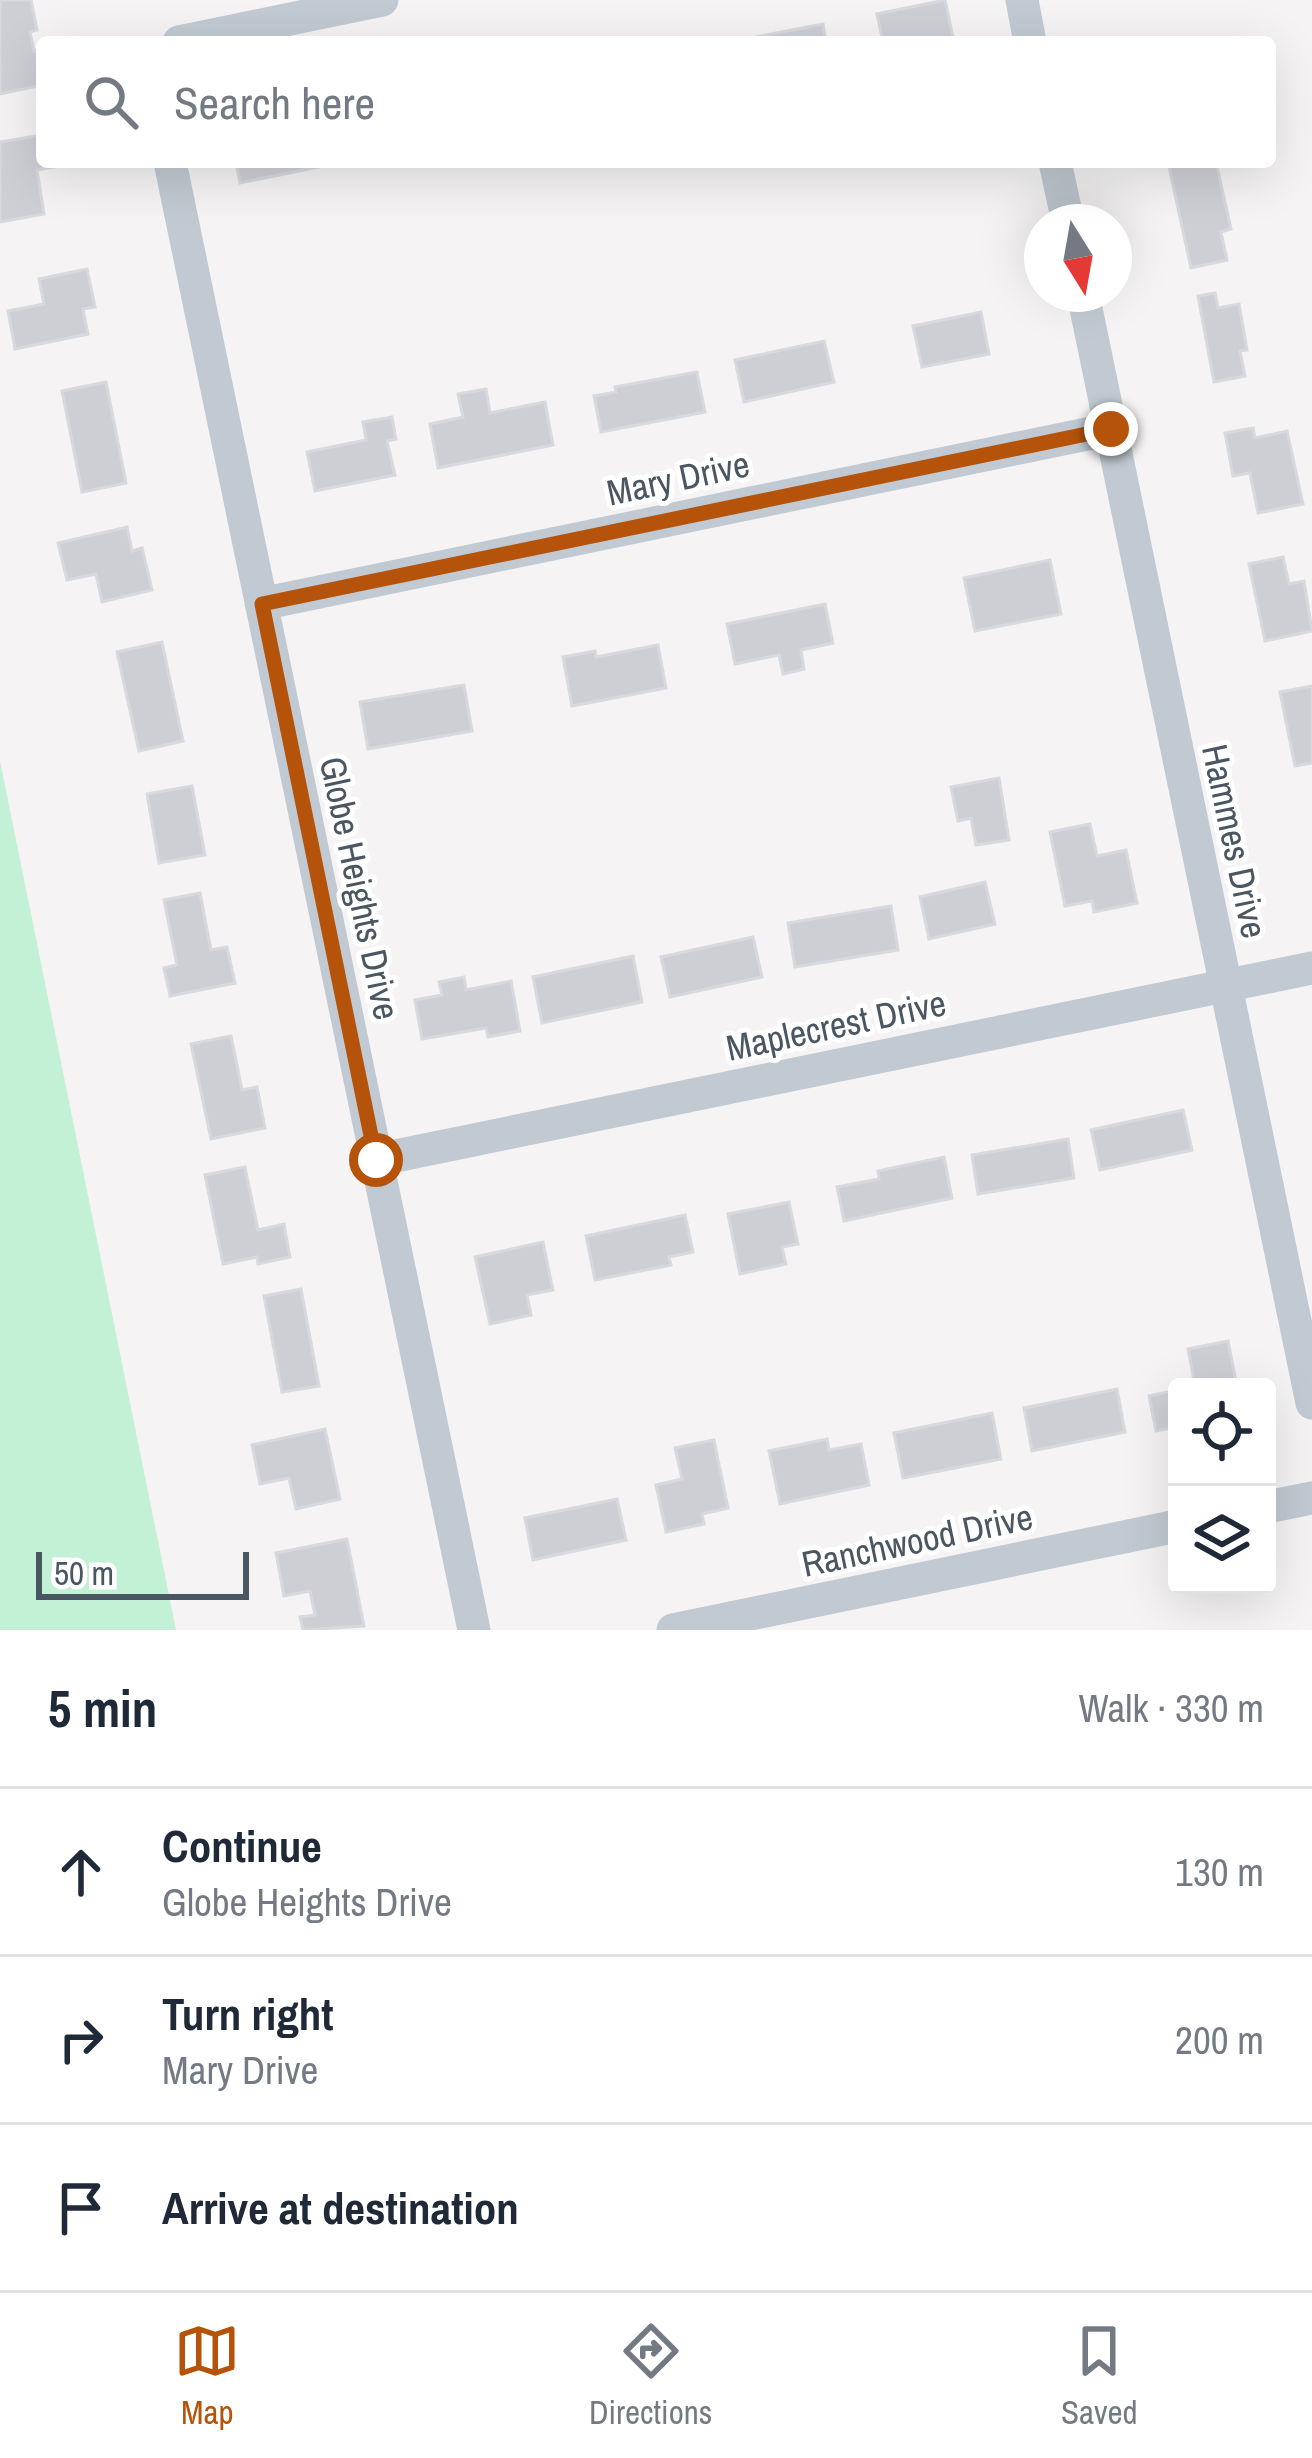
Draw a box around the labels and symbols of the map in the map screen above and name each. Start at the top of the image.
north arrow [1024,204,1132,312]
route end [1084,402,1138,456]
street label: Mary Drive [602,440,754,516]
street label: Hammes Drive [1191,740,1279,942]
street label: Globe Heights Drive [309,752,411,1024]
street label: Maplecrest Drive [722,978,950,1072]
route start [349,1133,403,1187]
street label: Ranchwood Drive [797,1492,1037,1588]
scale bar [36,1546,249,1599]

